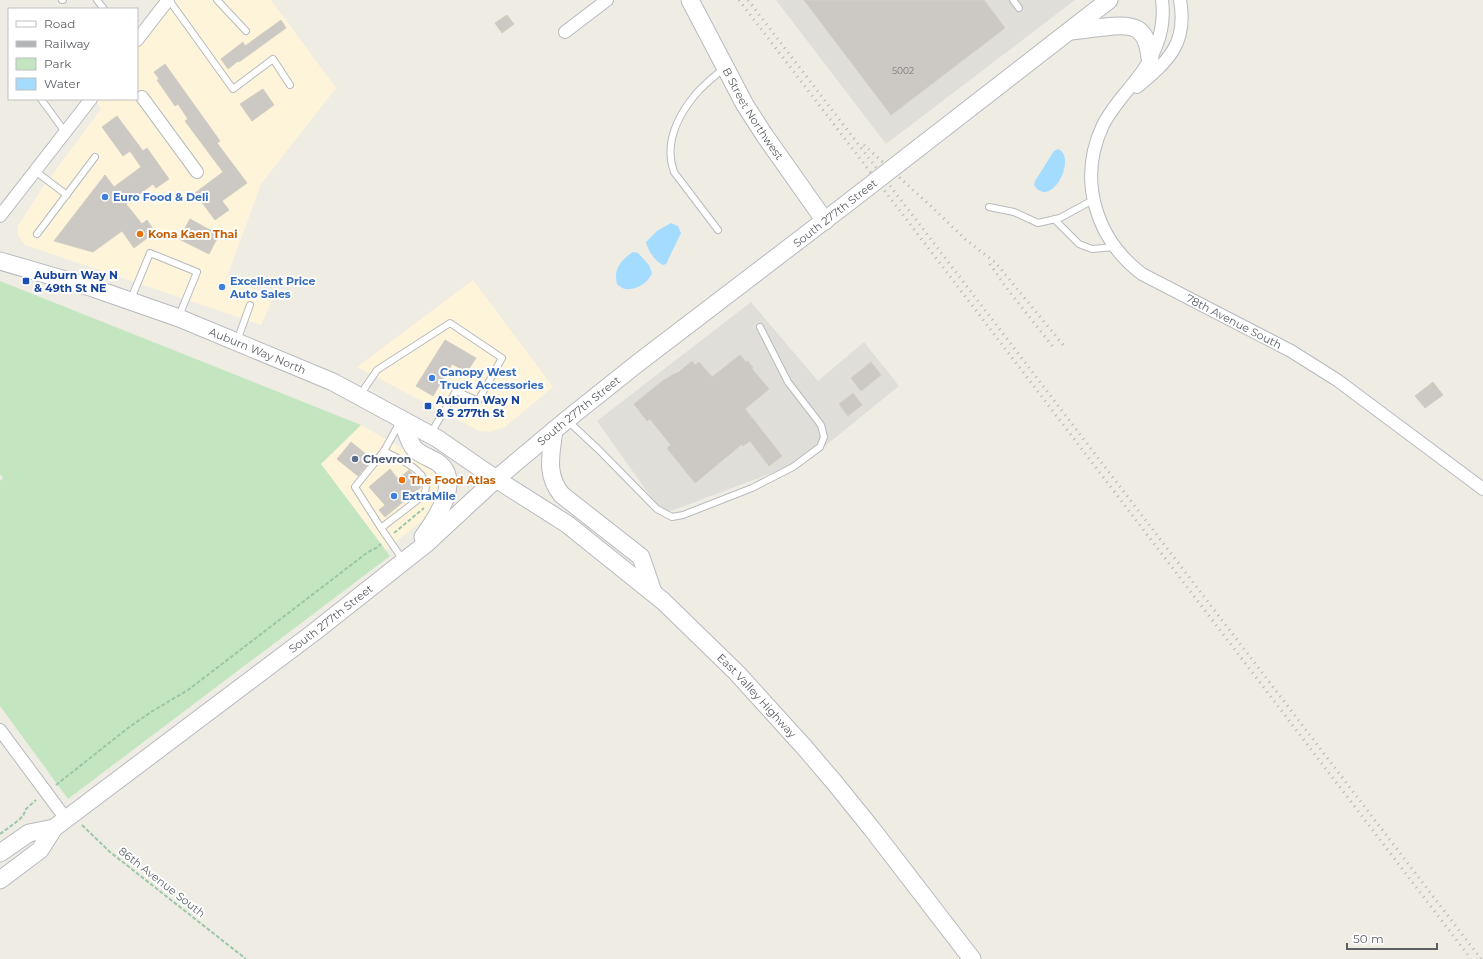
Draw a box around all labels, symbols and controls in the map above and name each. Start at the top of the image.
legend [8,8,138,100]
text: Road [44,16,75,31]
text: Railway [44,36,90,51]
text: Park [44,56,72,71]
street label: B Street Northwest [720,65,787,163]
house number: 5002 [892,65,914,76]
text: Water [44,76,81,91]
street label: South 277th Street [790,175,880,250]
place label: Euro Food & Deli [113,190,209,204]
marker: Euro Food & Deli [100,192,110,202]
place label: Kona Kaen Thai [148,227,238,241]
marker: Kona Kaen Thai [135,229,145,239]
place label: Auburn Way N & 49th St NE [33,268,118,295]
place label: Excellent Price Auto Sales [229,274,315,301]
marker: Auburn Way N & 49th St NE [21,276,31,286]
marker: Excellent Price Auto Sales [217,282,227,292]
street label: 78th Avenue South [1184,291,1284,352]
street label: Auburn Way North [207,324,308,377]
place label: Canopy West Truck Accessories [440,365,544,392]
street label: South 277th Street [534,372,624,448]
marker: Canopy West Truck Accessories [427,373,437,383]
place label: Auburn Way N & S 277th St [435,393,520,420]
marker: Auburn Way N & S 277th St [423,401,433,411]
place label: Chevron [363,452,411,466]
marker: Chevron [350,454,360,464]
place label: The Food Atlas [410,473,496,487]
marker: The Food Atlas [397,475,407,485]
place label: ExtraMile [402,489,456,503]
marker: ExtraMile [389,491,399,501]
street label: South 277th Street [286,581,376,656]
street label: East Valley Highway [714,651,799,741]
street label: 86th Avenue South [116,844,208,920]
scale bar [1347,925,1437,951]
text: 50 m [1353,931,1384,946]

